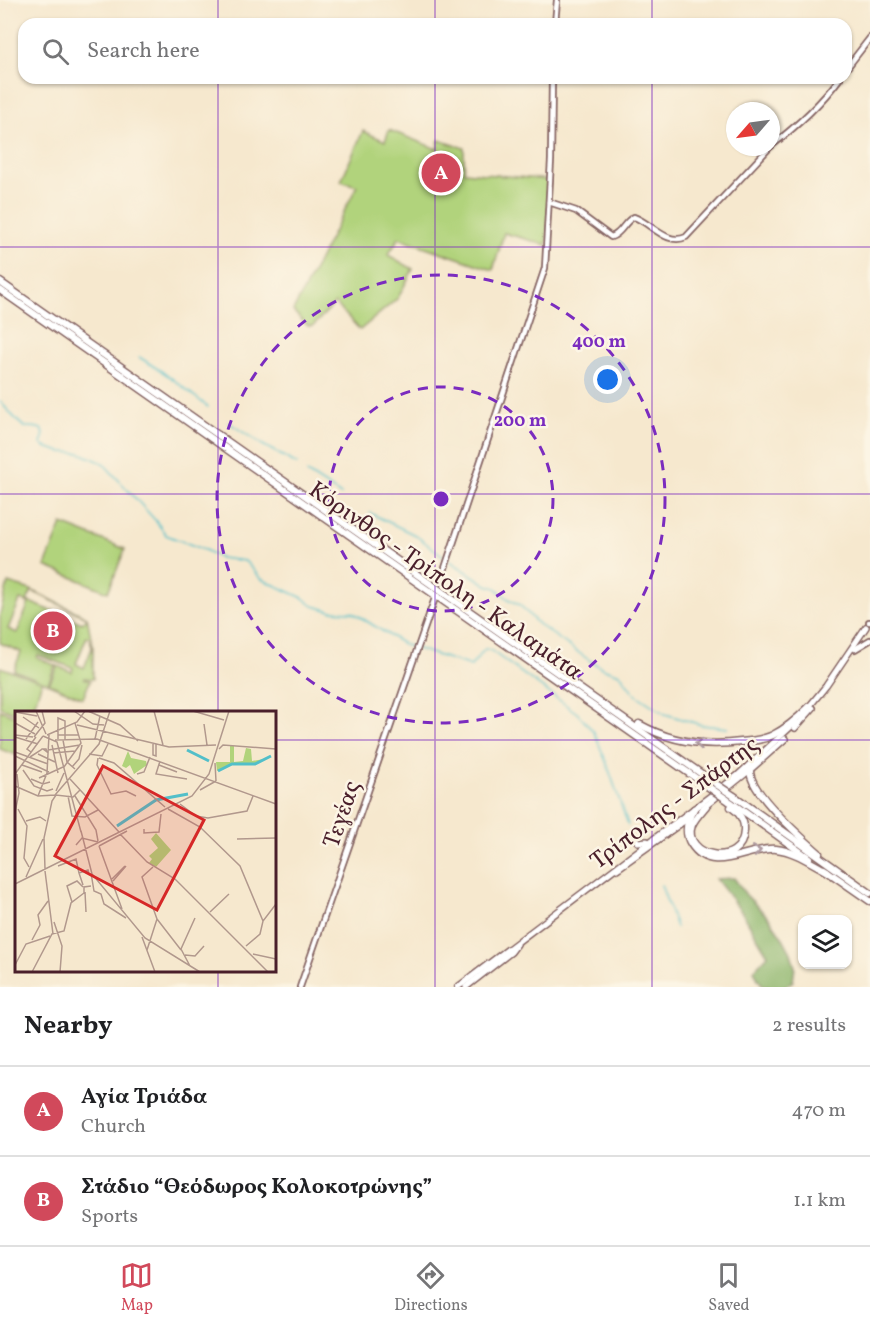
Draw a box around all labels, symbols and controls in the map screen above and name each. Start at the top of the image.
search box [18,18,852,84]
icon: search [39,35,72,68]
text: Search here [87,36,200,67]
north arrow [726,102,780,156]
pin: A [422,150,460,195]
text: 400 m [572,330,626,355]
your location [593,365,622,394]
text: 200 m [494,409,546,434]
street label: Κόρινθος - Τρίπολη - Καλαμάτα [301,474,588,689]
centre of rings [431,489,451,509]
pin: B [34,608,72,654]
inset map [15,711,276,972]
street label: Τρίπολης - Σπάρτης [584,729,767,878]
one-way arrow [694,738,703,751]
street label: Τεγέας [316,776,370,853]
one-way arrow [752,845,762,858]
map controls [798,915,852,969]
button: layers [798,915,852,969]
text: Nearby [24,1008,113,1044]
text: 2 results [772,1012,846,1040]
text: Αγία Τριάδα [81,1082,207,1113]
text: A [36,1097,51,1125]
text: 470 m [791,1097,846,1125]
text: Church [81,1113,146,1141]
text: Στάδιο “Θεόδωρος Κολοκοτρώνης” [81,1172,432,1203]
text: B [37,1187,50,1215]
text: 1.1 km [793,1187,846,1215]
text: Sports [81,1203,138,1231]
tab: Map [120,1259,153,1317]
tab: Directions [394,1259,468,1317]
tab: Saved [708,1259,750,1317]

